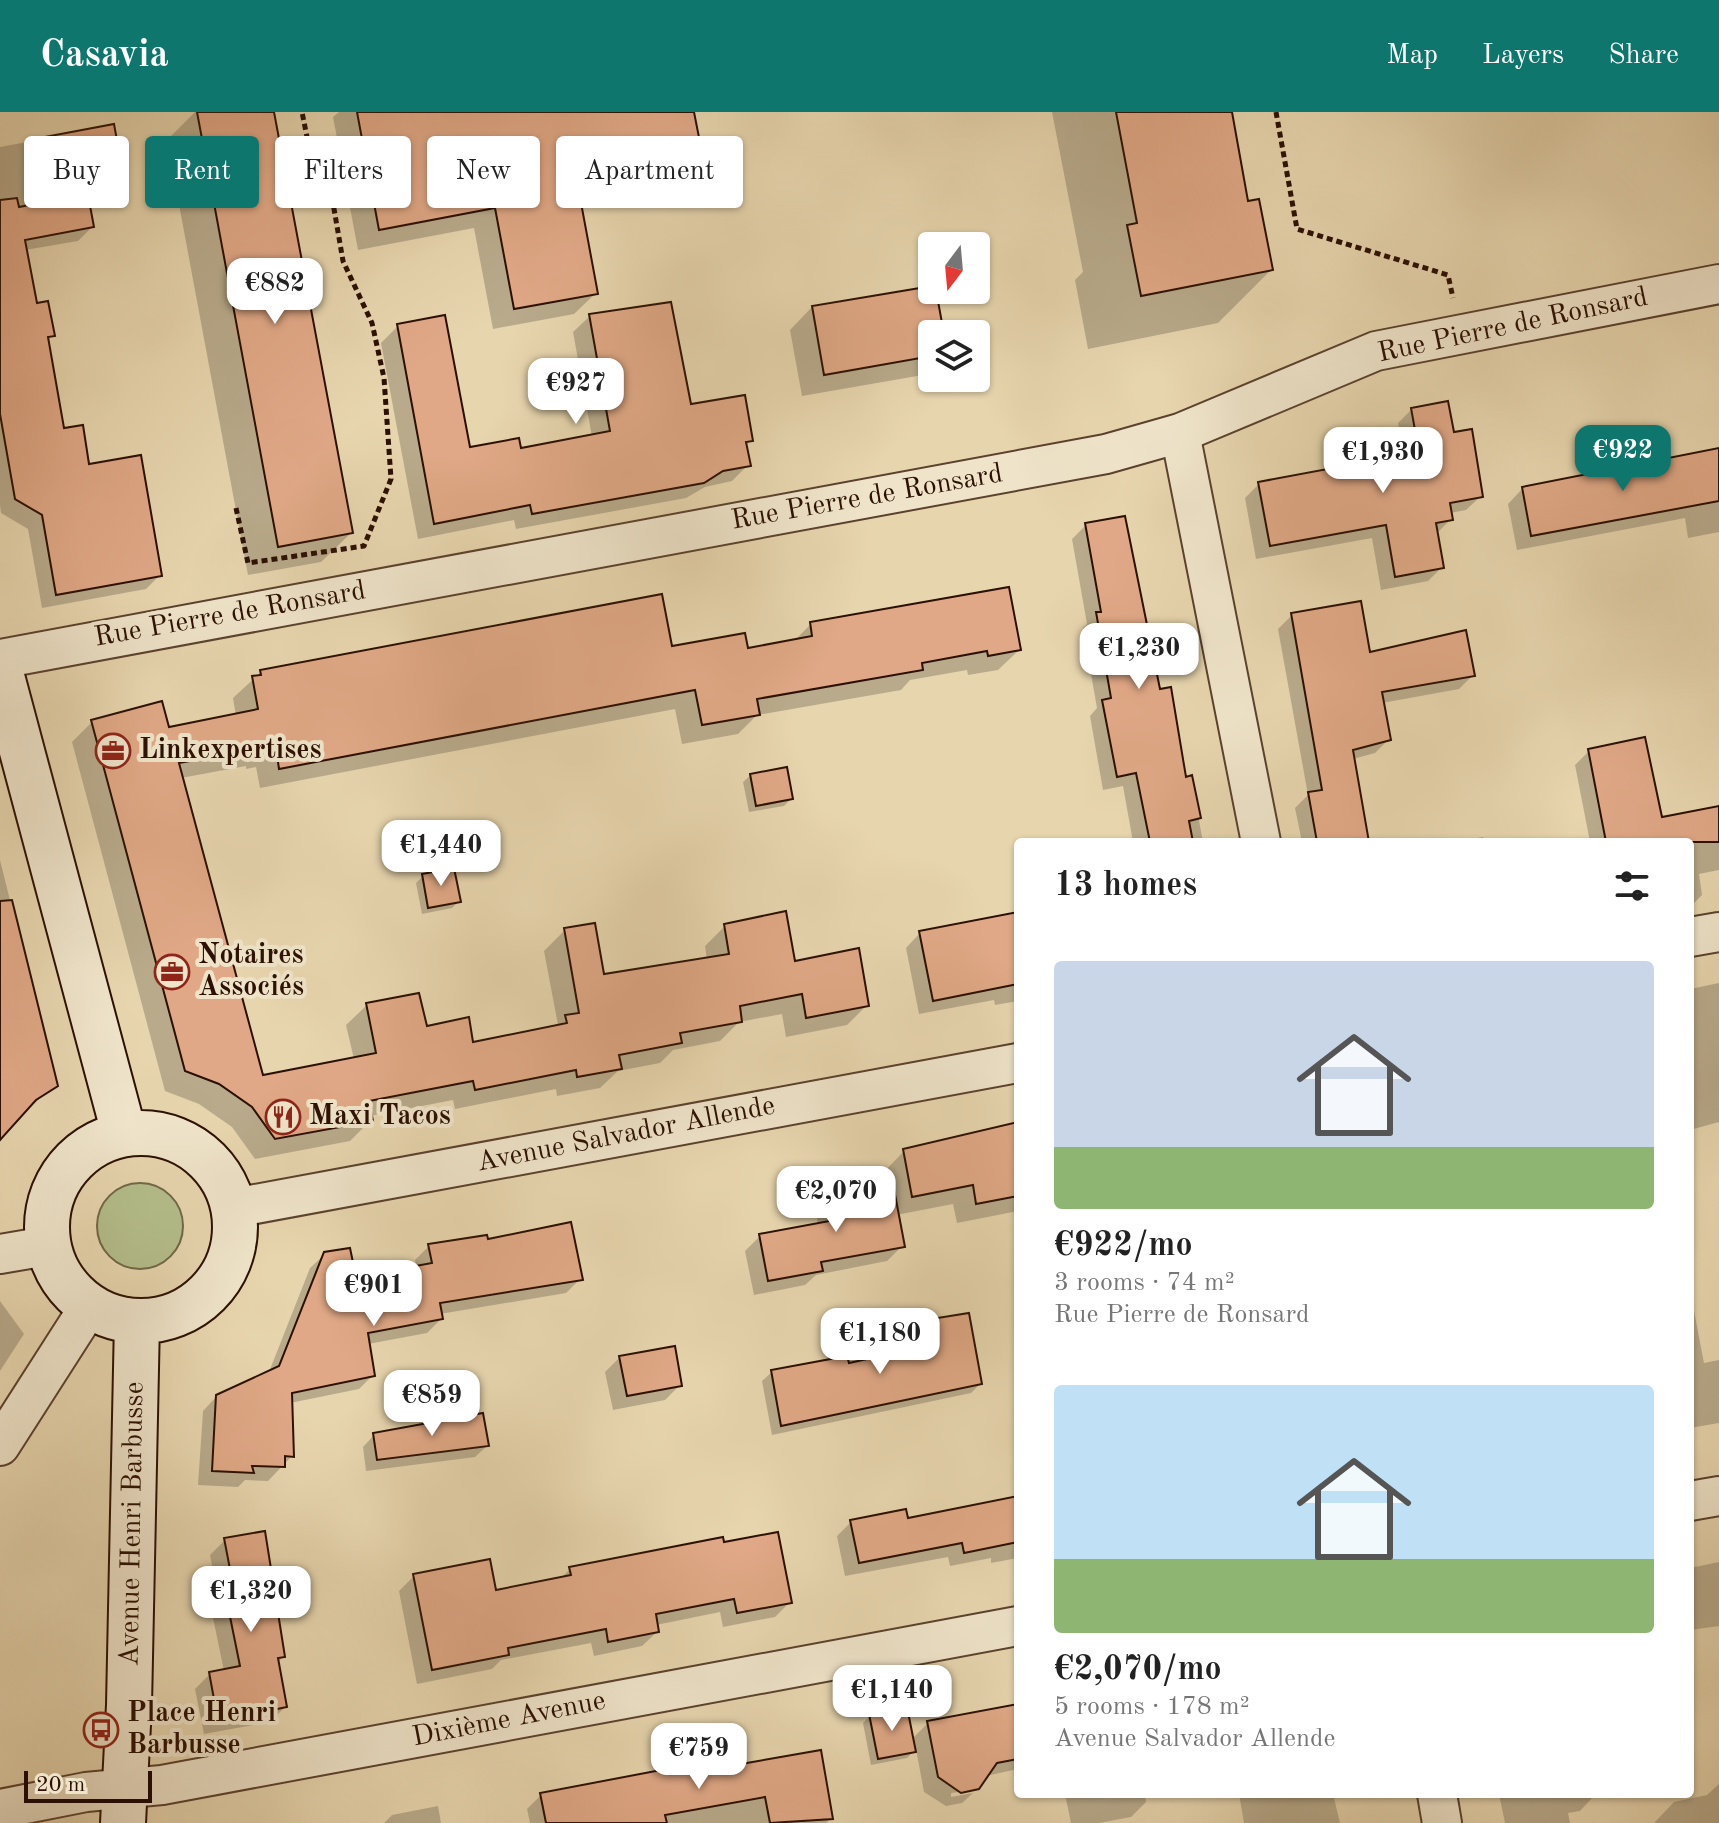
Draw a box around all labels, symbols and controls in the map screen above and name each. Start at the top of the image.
text: Casavia [40,37,169,75]
text: Map [1386,42,1438,70]
text: Layers [1482,42,1564,70]
text: Share [1608,42,1679,70]
chip: Buy [24,136,129,208]
chip: Rent [145,136,259,208]
chip: Filters [275,136,411,208]
chip: New [427,136,540,208]
chip: Apartment [556,136,743,208]
north arrow [918,232,990,304]
map controls [918,232,990,392]
pin: €882 [228,258,322,326]
text: €882 [245,271,305,297]
street label: Rue Pierre de Ronsard [1375,284,1651,368]
button: layers [918,320,990,392]
pin: €927 [529,358,623,426]
text: €927 [546,371,606,397]
pin: €922 [1576,425,1670,493]
pin: €1,930 [1318,427,1448,495]
text: €922 [1593,438,1653,464]
text: €1,930 [1342,440,1424,466]
street label: Rue Pierre de Ronsard [729,460,1005,536]
street label: Rue Pierre de Ronsard [92,577,368,653]
pin: €1,230 [1074,623,1204,691]
text: €1,230 [1098,636,1180,662]
office icon: Linkexpertises [94,732,132,770]
place label: Linkexpertises [139,737,321,765]
pin: €1,440 [376,820,506,888]
text: €1,440 [400,833,482,859]
icon: filters [1610,864,1654,908]
text: 13 homes [1054,869,1197,903]
place label: Notaires Associés [198,942,304,1002]
office icon: Notaires Associés [153,953,191,991]
icon: home [1282,1013,1426,1157]
street label: Avenue Salvador Allende [475,1092,777,1178]
restaurant icon: Maxi Tacos [264,1098,302,1136]
place label: Maxi Tacos [309,1103,451,1131]
pin: €2,070 [771,1166,901,1234]
text: €2,070 [795,1179,877,1205]
text: €922/mo [1054,1229,1193,1263]
pin: €901 [327,1260,421,1328]
text: 3 rooms · 74 m² [1054,1270,1235,1296]
text: €901 [344,1273,404,1299]
text: Rue Pierre de Ronsard [1054,1302,1310,1328]
pin: €1,180 [815,1308,945,1376]
text: €1,180 [839,1321,921,1347]
pin: €859 [385,1370,479,1438]
street label: Avenue Henri Barbusse [117,1381,149,1667]
text: €859 [402,1383,462,1409]
icon: home [1282,1437,1426,1581]
pin: €1,320 [186,1566,316,1634]
text: €1,320 [210,1579,292,1605]
text: €2,070/mo [1054,1653,1222,1687]
pin: €1,140 [827,1665,957,1733]
text: €1,140 [851,1678,933,1704]
street label: Dixième Avenue [410,1688,608,1752]
text: 5 rooms · 178 m² [1054,1694,1250,1720]
place label: Place Henri Barbusse [127,1700,276,1760]
bus stop icon: Place Henri Barbusse [82,1711,120,1749]
pin: €759 [652,1723,746,1791]
text: Avenue Salvador Allende [1054,1726,1335,1752]
text: €759 [669,1736,729,1762]
scale bar [24,1767,152,1803]
text: 20 m [36,1774,85,1796]

